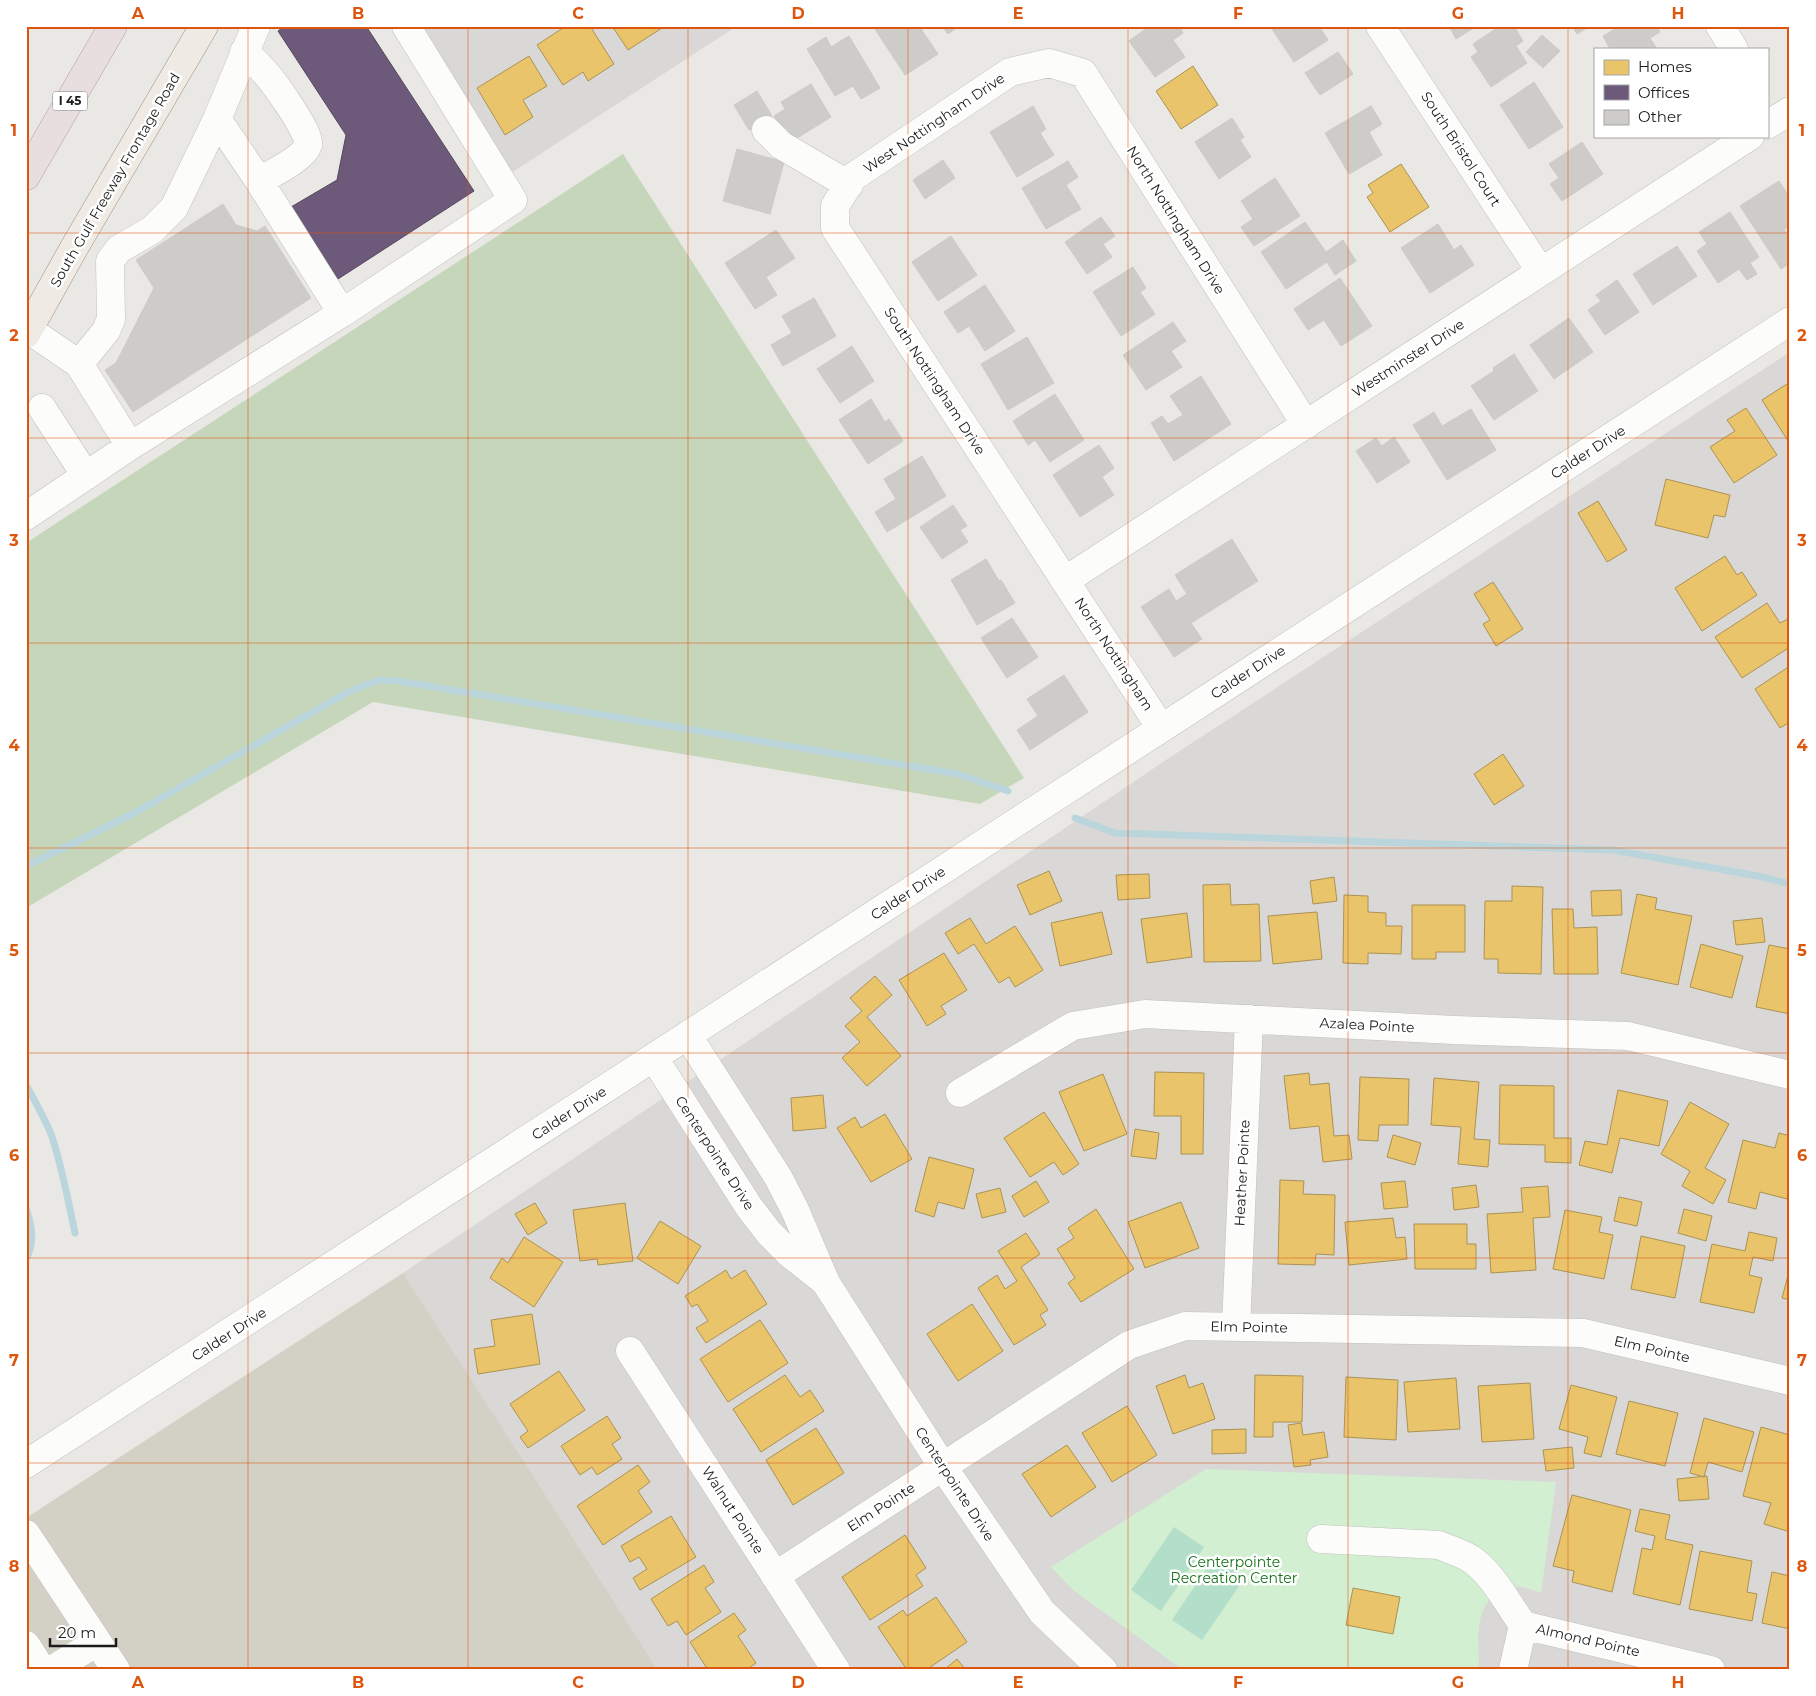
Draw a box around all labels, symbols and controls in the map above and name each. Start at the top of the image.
text: A [131,4,145,23]
text: B [352,4,364,23]
text: C [572,4,584,23]
text: D [791,4,805,23]
text: E [1013,4,1023,23]
text: F [1233,4,1243,23]
text: G [1452,4,1464,23]
text: H [1672,4,1684,23]
legend [1594,48,1768,138]
text: Homes [1638,57,1692,76]
street label: West Nottingham Drive [860,69,1008,177]
street label: South Gulf Freeway Frontage Road [46,70,184,290]
text: Offices [1638,83,1690,102]
street label: South Bristol Court [1417,88,1505,210]
road number: I 45 [52,92,88,110]
text: Other [1638,107,1682,126]
text: 1 [11,121,17,140]
text: 1 [1799,121,1805,140]
street label: North Nottingham Drive [1123,142,1229,298]
street label: South Nottingham Drive [880,304,990,458]
street label: Westminster Drive [1348,315,1468,401]
text: 2 [9,326,19,345]
text: 2 [1797,326,1807,345]
street label: Calder Drive [1547,421,1629,483]
text: 3 [8,531,19,550]
text: 3 [1796,531,1807,550]
street label: North Nottingham [1071,594,1157,714]
street label: Calder Drive [1207,641,1289,703]
text: 4 [8,736,20,755]
text: 4 [1796,736,1808,755]
street label: Calder Drive [867,862,949,924]
text: 5 [9,941,19,960]
text: 5 [1797,941,1807,960]
street label: Azalea Pointe [1319,1014,1415,1036]
street label: Calder Drive [528,1082,610,1144]
street label: Centerpointe Drive [671,1092,759,1214]
street label: Heather Pointe [1230,1119,1254,1227]
text: 6 [9,1146,19,1165]
text: 6 [1797,1146,1807,1165]
street label: Calder Drive [188,1303,270,1365]
street label: Elm Pointe [1210,1317,1288,1337]
street label: Elm Pointe [1612,1332,1692,1366]
text: 7 [9,1351,19,1370]
text: 7 [1797,1351,1807,1370]
street label: Centerpointe Drive [911,1423,999,1545]
street label: Walnut Pointe [698,1463,768,1557]
street label: Elm Pointe [844,1478,918,1536]
park label: Centerpointe Recreation Center [1171,1553,1298,1587]
text: 8 [9,1557,19,1576]
text: 8 [1797,1557,1807,1576]
scale bar [50,1616,116,1648]
street label: Almond Pointe [1534,1619,1642,1661]
text: 20 m [58,1623,96,1642]
text: A [131,1673,145,1692]
text: B [352,1673,364,1692]
text: C [572,1673,584,1692]
text: D [791,1673,805,1692]
text: E [1013,1673,1023,1692]
text: F [1233,1673,1243,1692]
text: G [1452,1673,1464,1692]
text: H [1672,1673,1684,1692]

